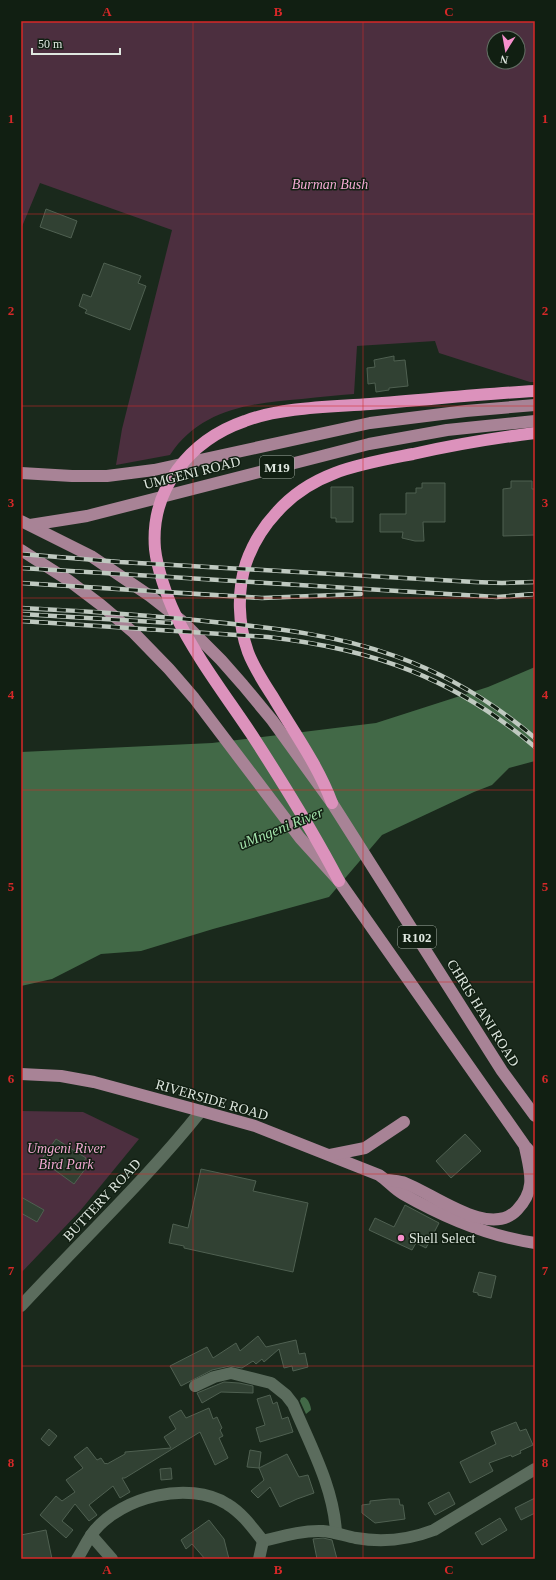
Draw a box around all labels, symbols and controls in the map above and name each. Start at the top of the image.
text: A [102,4,112,19]
text: B [274,4,283,19]
text: C [444,4,454,19]
scale bar [32,30,120,56]
north arrow [486,30,526,70]
text: 50 m [38,37,63,51]
text: N [499,53,509,66]
text: 1 [8,111,14,126]
text: 1 [542,111,548,126]
park label: Burman Bush [292,177,368,192]
text: 2 [8,303,14,318]
text: 2 [542,303,548,318]
street label: UMGENI ROAD [142,454,242,492]
road number: M19 [260,456,294,478]
text: 3 [8,495,15,510]
text: 3 [542,495,549,510]
text: 4 [8,687,15,702]
text: 4 [542,687,549,702]
water label: uMngeni River [236,804,326,852]
text: 5 [8,879,15,894]
text: 5 [542,879,549,894]
road number: R102 [398,926,436,948]
street label: CHRIS HANI ROAD [444,957,522,1069]
text: 6 [8,1071,15,1086]
text: 6 [542,1071,549,1086]
street label: RIVERSIDE ROAD [154,1077,270,1123]
park label: Umgeni River Bird Park [27,1141,106,1172]
street label: BUTTERY ROAD [60,1156,144,1244]
place label: Shell Select [409,1231,476,1246]
marker: Shell Select [396,1233,406,1243]
text: 7 [8,1263,15,1278]
text: 7 [542,1263,549,1278]
text: 8 [8,1455,15,1470]
text: 8 [542,1455,549,1470]
text: A [102,1562,112,1577]
text: B [274,1562,283,1577]
text: C [444,1562,454,1577]

